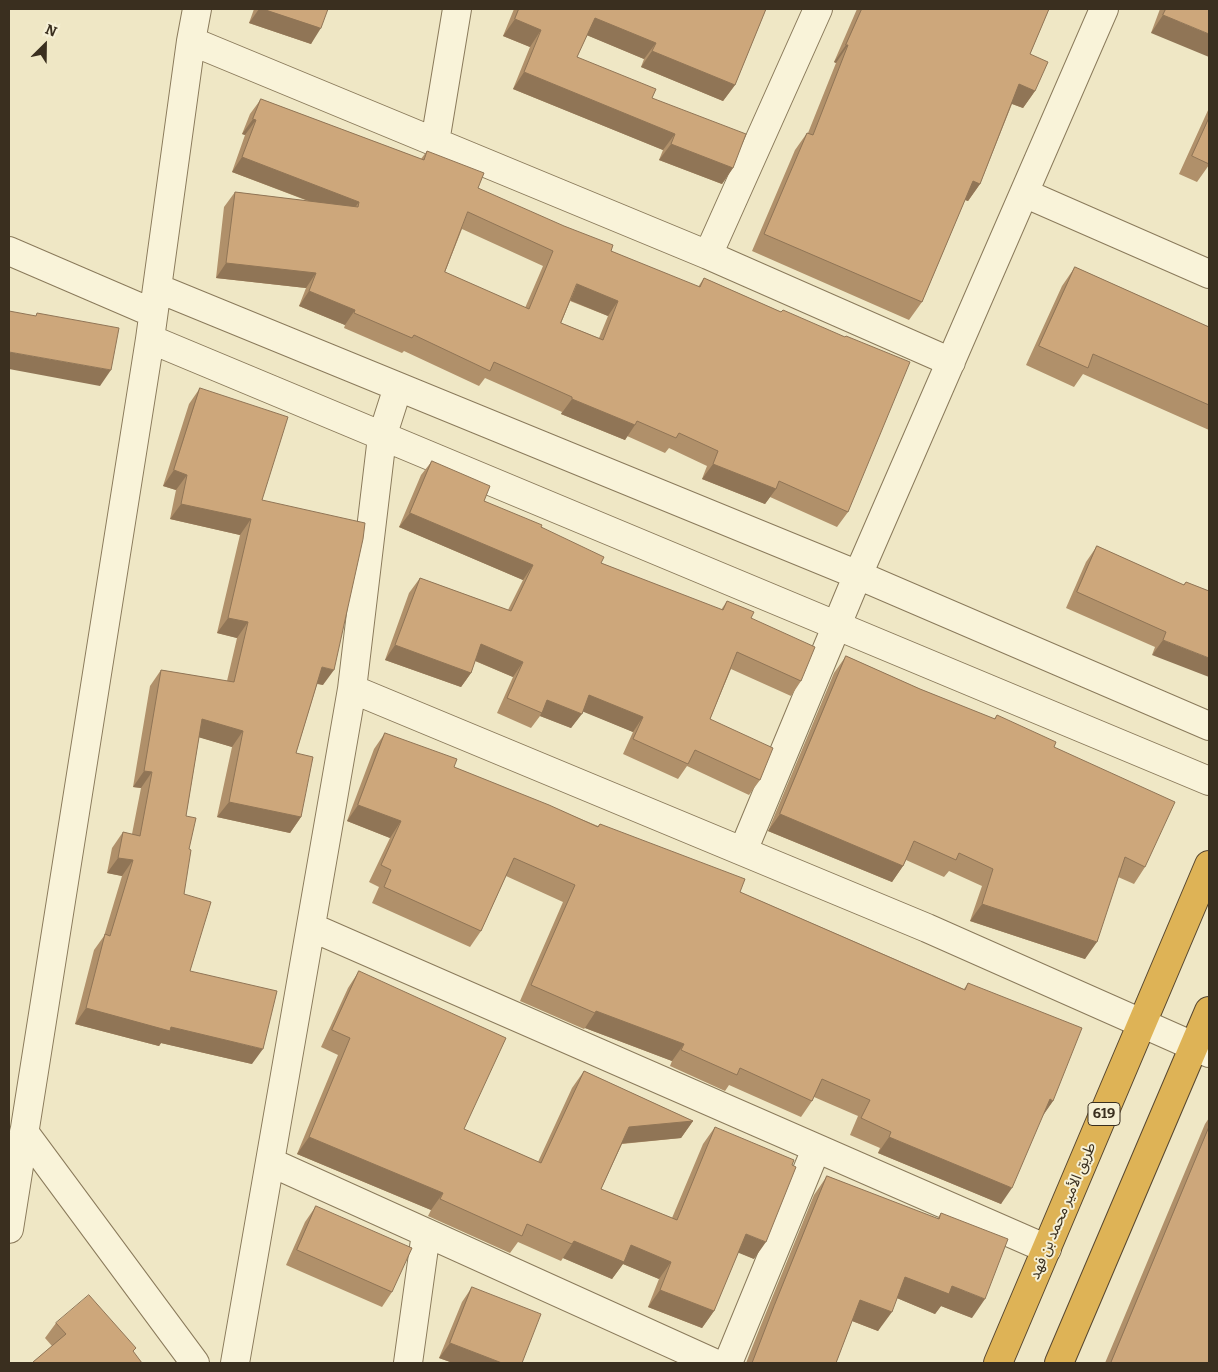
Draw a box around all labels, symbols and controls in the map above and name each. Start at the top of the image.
north arrow [20,20,70,70]
text: N [43,21,59,41]
road number: 619 [1088,1102,1120,1126]
street label: طريق الأمير محمد بن فهد [1026,1140,1100,1282]

